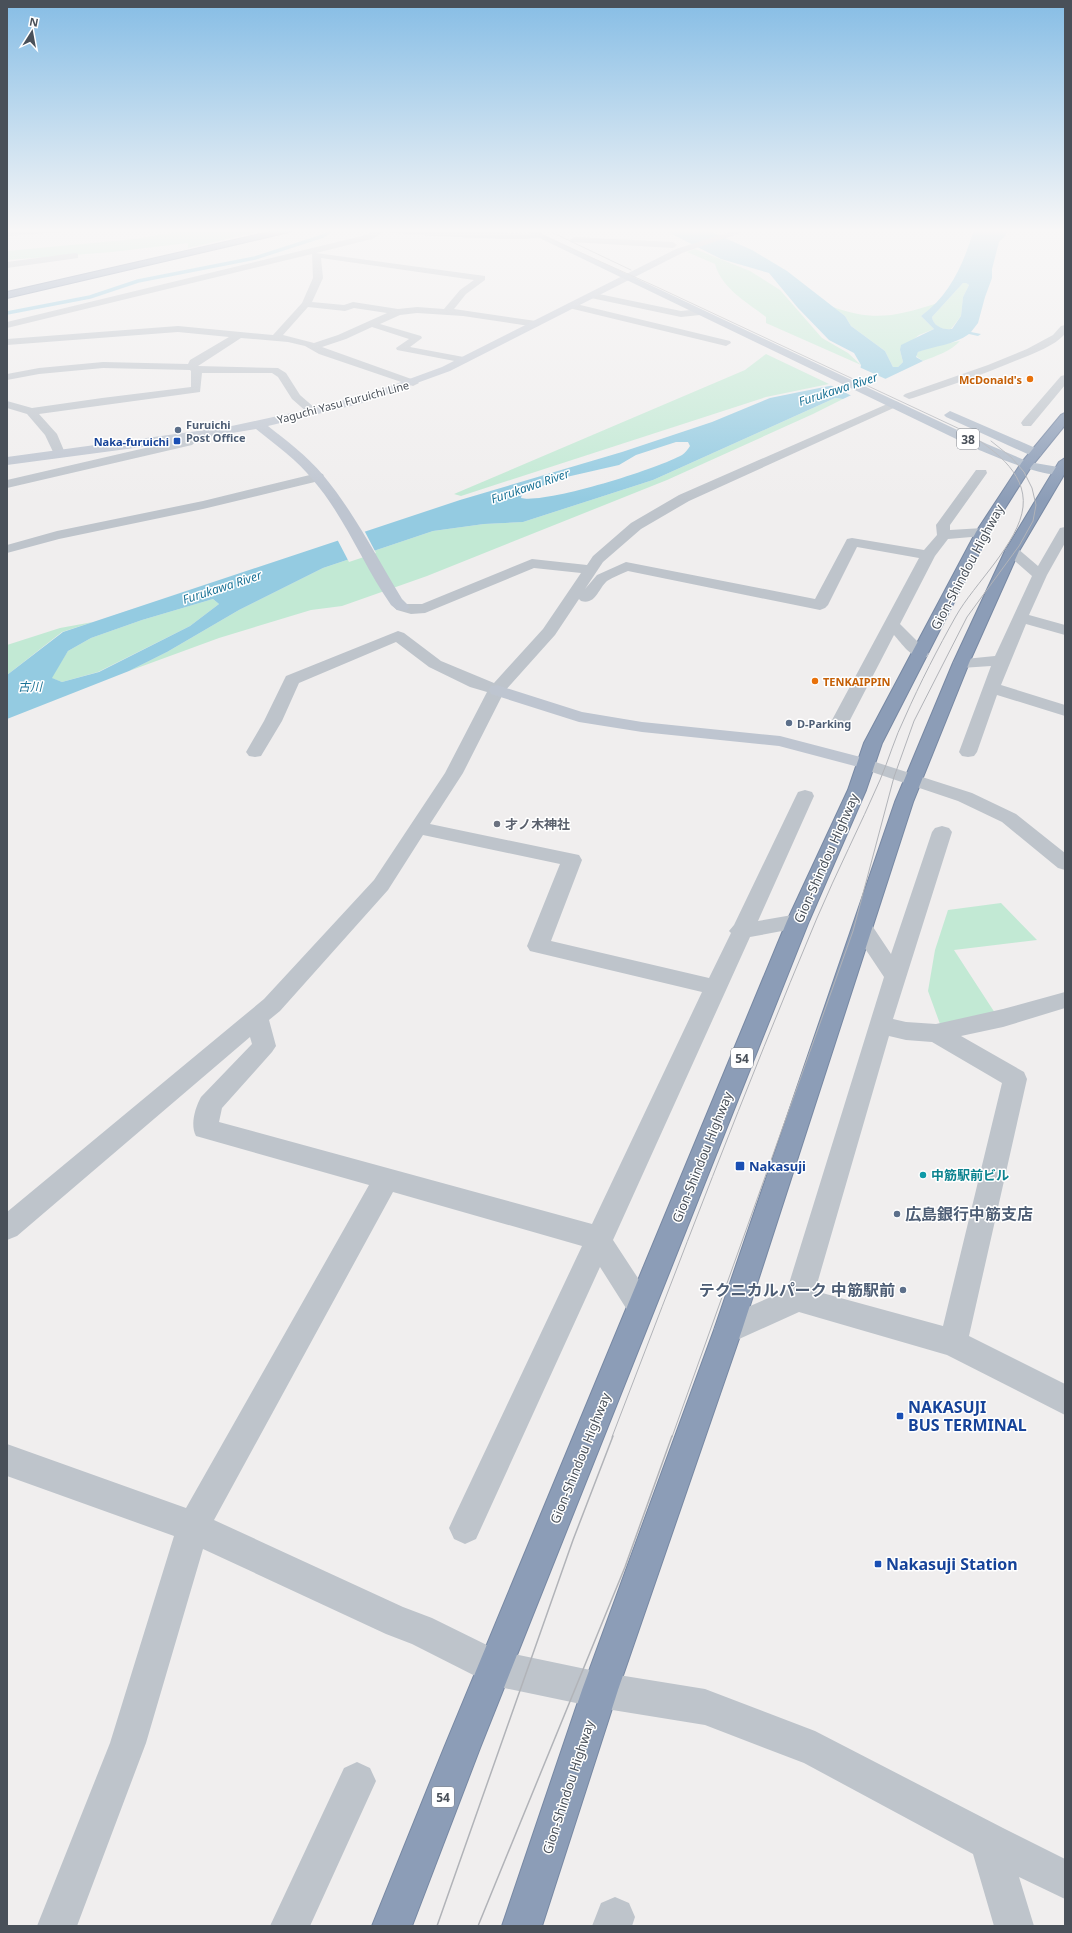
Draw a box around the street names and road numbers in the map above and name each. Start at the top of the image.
street label: Yaguchi Yasu Furuichi Line [275,377,411,427]
road number: 38 [957,429,979,449]
street label: Gion-Shindou Highway [926,501,1008,633]
street label: Gion-Shindou Highway [789,790,863,926]
road number: 54 [731,1048,753,1068]
street label: Gion-Shindou Highway [667,1088,737,1225]
street label: Gion-Shindou Highway [545,1389,615,1526]
street label: Gion-Shindou Highway [538,1717,598,1856]
road number: 54 [432,1787,454,1807]

